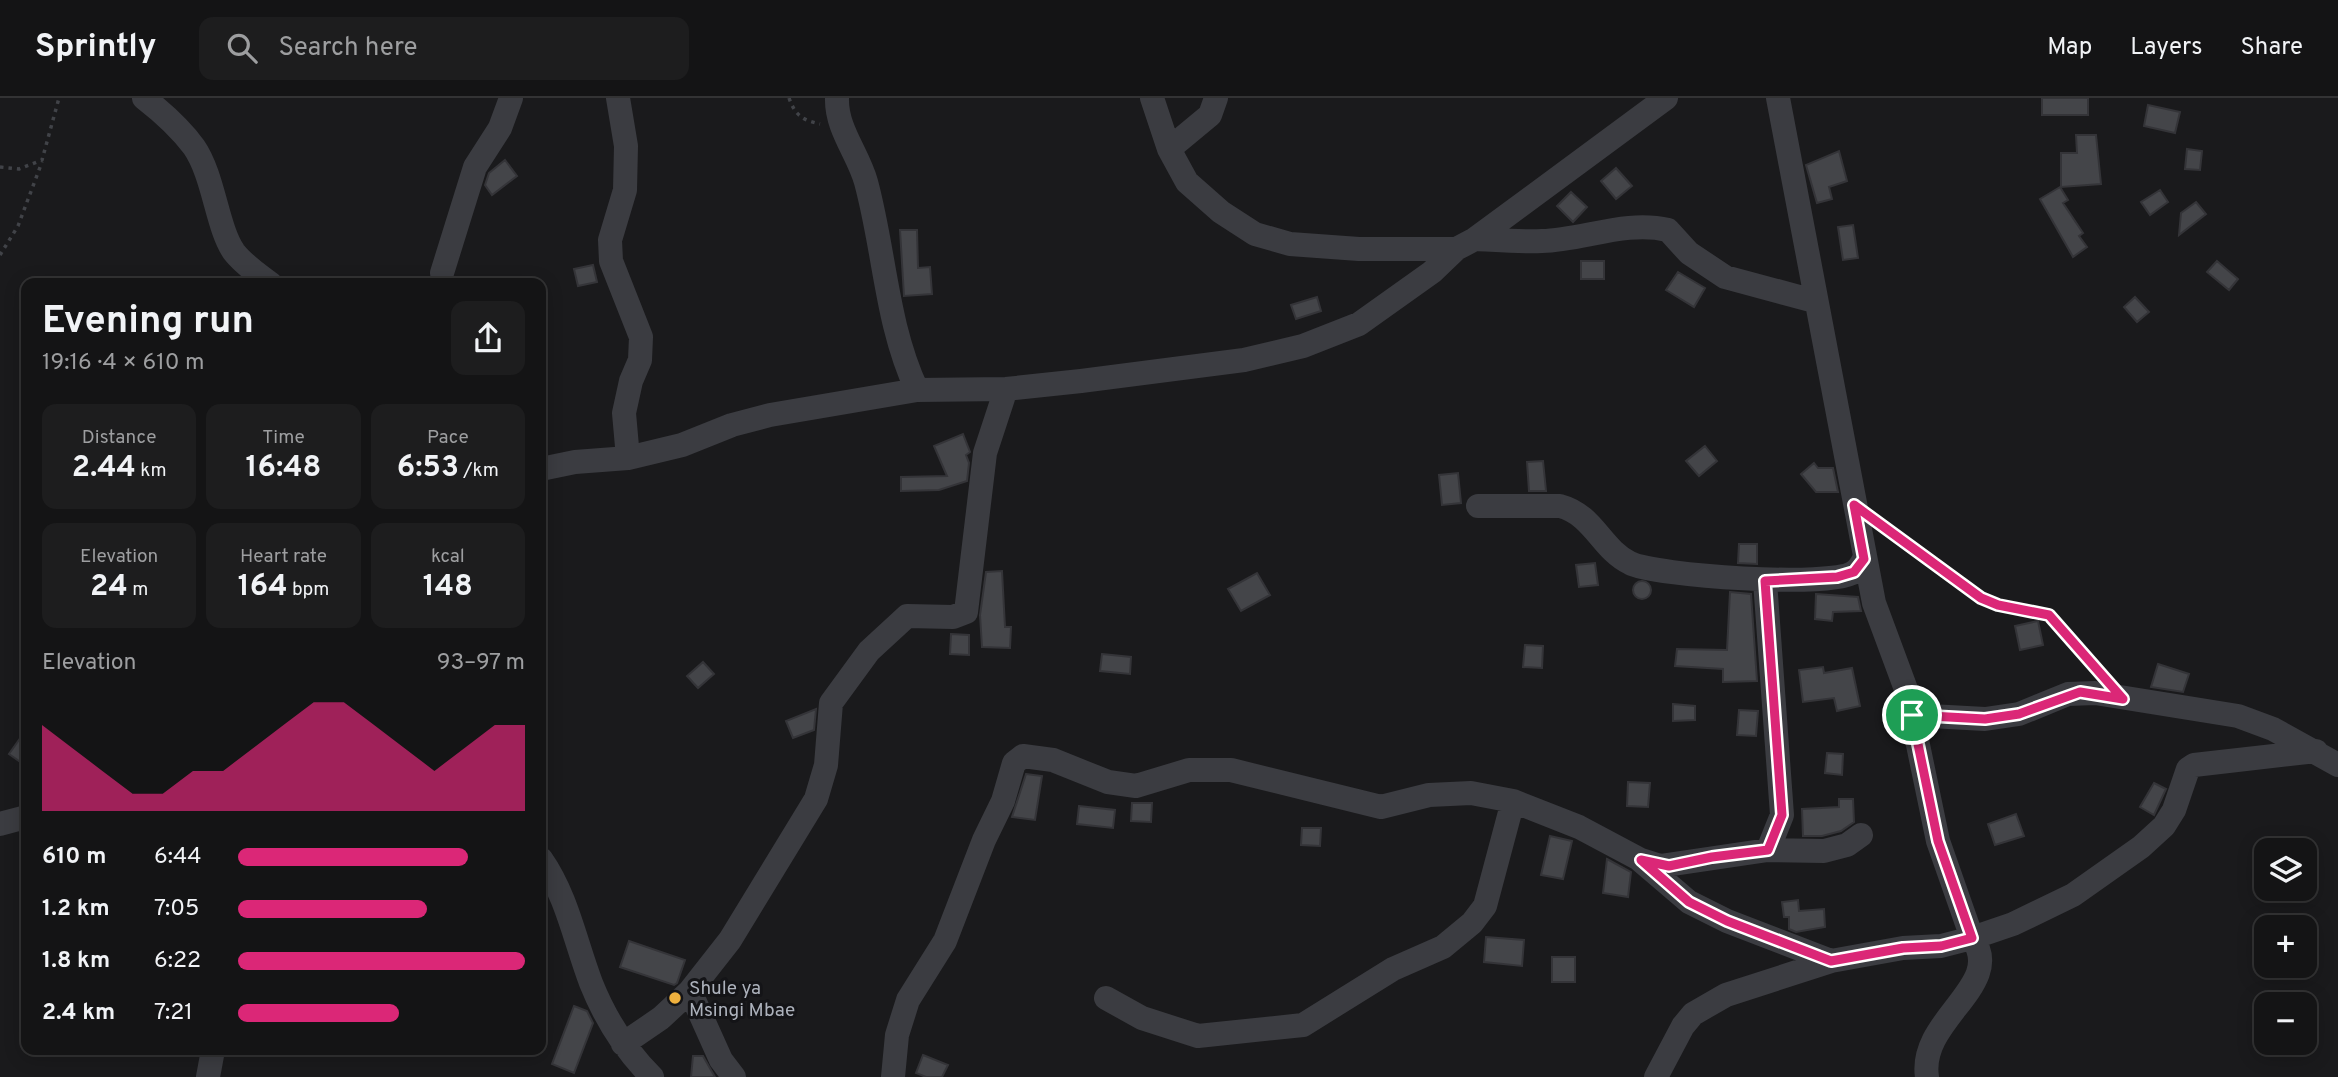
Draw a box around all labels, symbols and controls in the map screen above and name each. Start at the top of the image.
search box [199,17,689,80]
text: Sprintly [35,27,157,69]
icon: search [223,29,261,67]
text: Search here [279,32,418,65]
text: Map [2047,33,2092,63]
text: Layers [2130,33,2202,63]
text: Share [2240,33,2303,63]
text: Evening run [42,298,254,347]
button: share [451,301,525,375]
text: 19:16 · 4 × 610 m [42,349,205,378]
text: Distance [82,426,156,450]
text: Time [262,426,305,450]
text: Pace [427,426,469,450]
text: 2.44 [72,450,136,487]
text: 16:48 [246,450,321,487]
text: 6:53 [397,450,459,487]
text: km [136,459,167,483]
text: /km [459,459,499,483]
text: Elevation [80,545,158,569]
text: Heart rate [240,545,327,569]
text: kcal [431,545,465,569]
text: 24 [90,569,128,606]
text: 164 [238,569,287,606]
text: 148 [423,569,473,606]
text: m [128,578,148,602]
text: bpm [287,578,329,602]
text: Elevation [42,649,137,678]
text: 93–97 m [437,649,525,678]
pin [1882,685,1942,745]
icon: arrive [1893,696,1931,734]
map controls [2254,838,2317,1055]
button: layers [2254,838,2317,901]
text: 610 m [42,843,106,872]
text: 6:44 [154,843,201,872]
text: 1.2 km [42,895,110,924]
text: 7:05 [154,895,199,924]
button: + [2254,915,2317,978]
text: 1.8 km [42,947,110,976]
text: 6:22 [154,947,201,976]
place label: Shule ya Msingi Mbae [689,977,795,1023]
marker: Shule ya Msingi Mbae [667,990,683,1006]
button: − [2254,992,2317,1055]
text: 2.4 km [42,999,115,1028]
text: 7:21 [154,999,193,1028]

